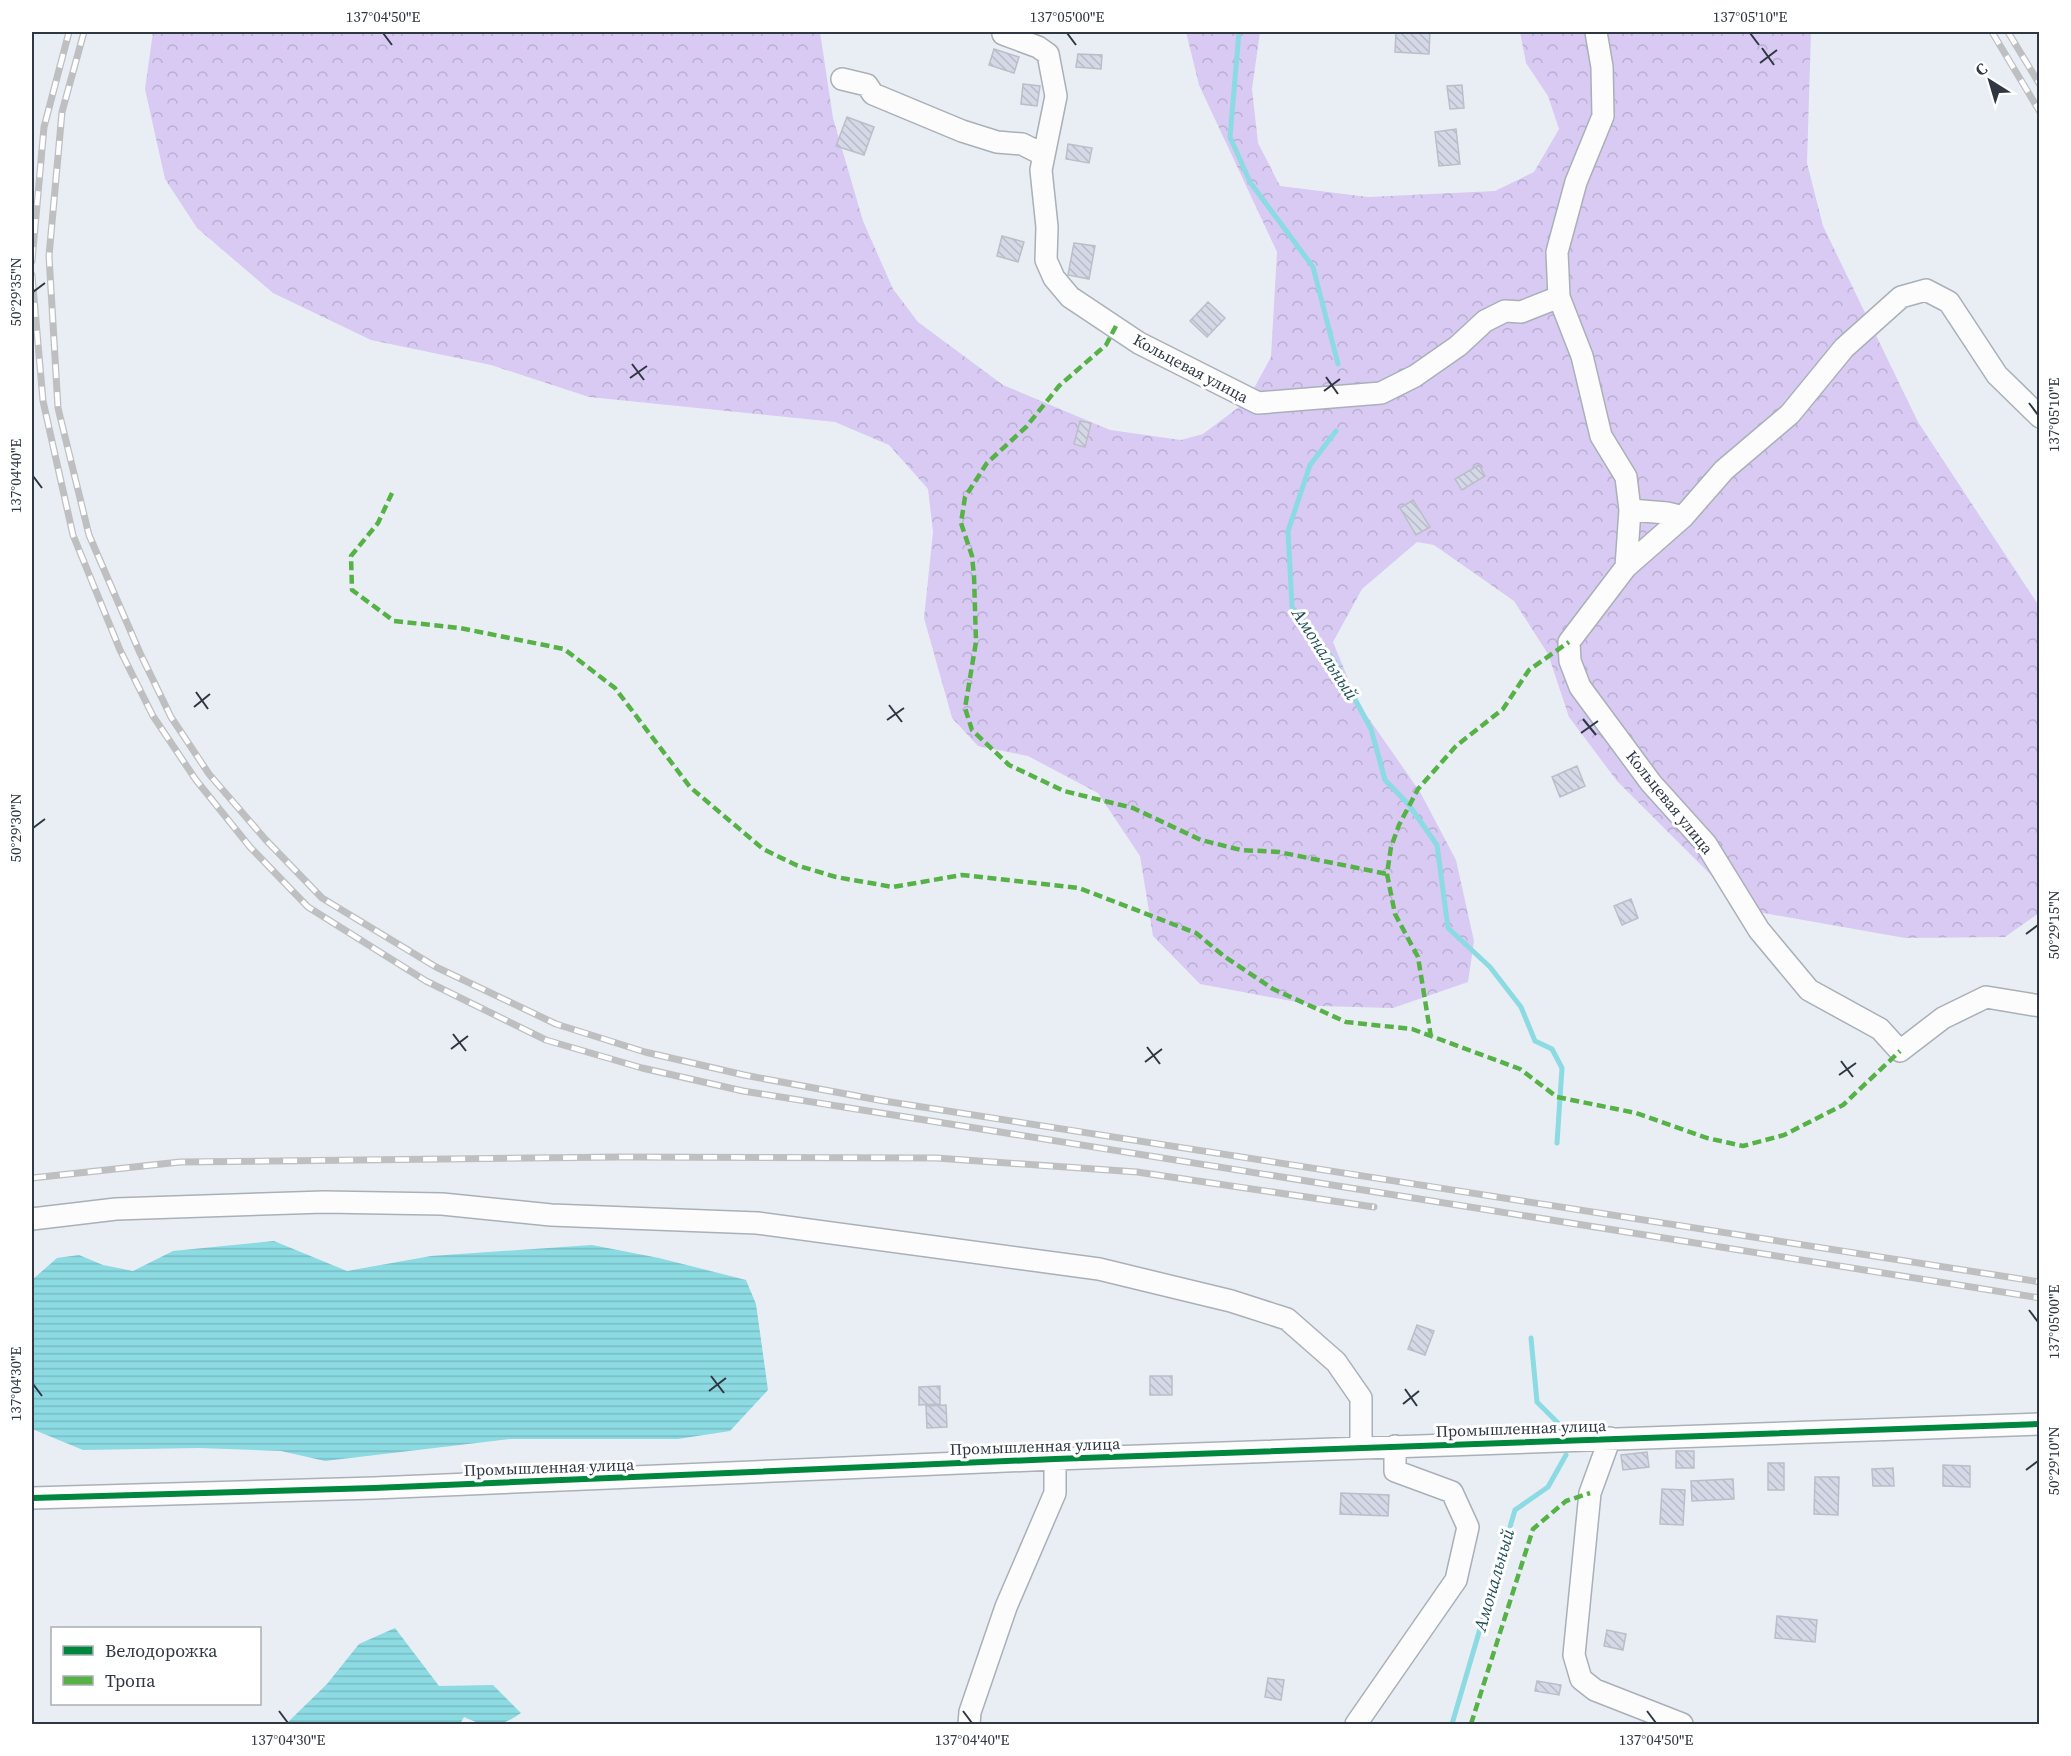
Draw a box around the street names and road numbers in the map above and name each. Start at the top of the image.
street label: Кольцевая улица [1130,328,1253,408]
street label: Кольцевая улица [1621,746,1719,859]
street label: Промышленная улица [1435,1414,1607,1442]
street label: Промышленная улица [949,1432,1121,1460]
street label: Промышленная улица [463,1453,635,1481]

